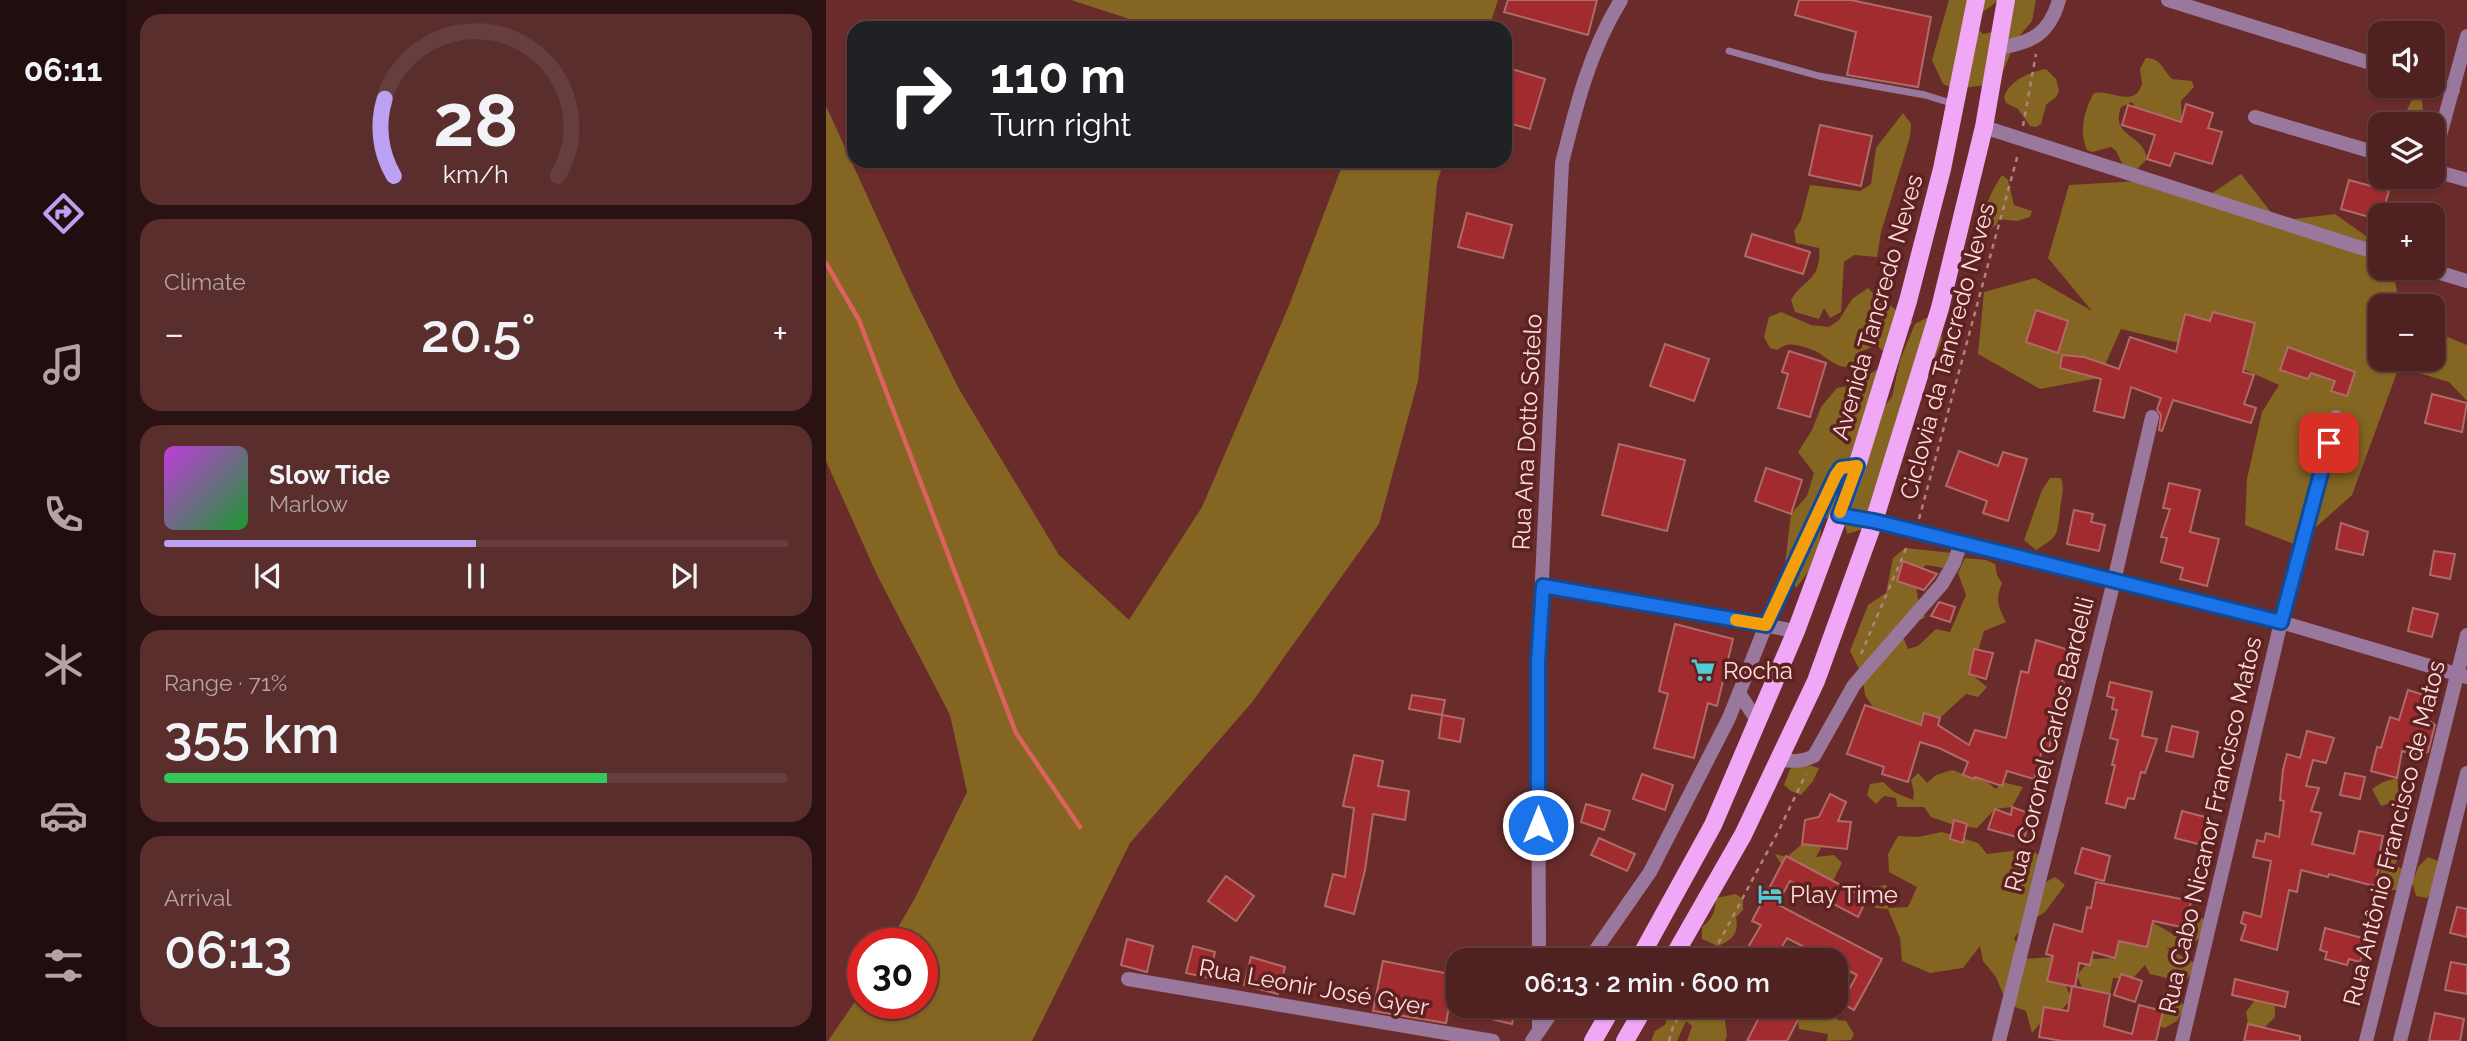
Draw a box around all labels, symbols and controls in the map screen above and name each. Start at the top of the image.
map controls [2368,21,2445,371]
button: sound [2368,21,2445,98]
text: 110 m [990,47,1126,104]
icon: right [875,49,966,140]
text: 06:11 [24,51,102,88]
text: 28 [433,78,519,163]
text: Turn right [990,106,1131,143]
button: layers [2368,112,2445,189]
text: km/h [443,159,509,189]
street label: Avenida Tancredo Neves [1825,171,1929,443]
icon: directions [39,189,88,238]
street label: Ciclovia da Tancredo Neves [1893,200,2001,502]
button: + [2368,203,2445,280]
text: Climate [164,268,246,295]
button: − [2368,294,2445,371]
text: 20.5° [421,303,536,364]
text: − [164,311,184,356]
text: + [772,311,788,356]
street label: Rua Ana Dotto Sotelo [1506,313,1548,551]
icon: music [39,340,88,389]
pin [2299,413,2359,473]
icon: arrive [2310,424,2348,462]
text: Slow Tide [269,460,390,490]
icon: phone [39,490,88,539]
text: Marlow [269,490,348,517]
icon: previous [249,557,287,595]
icon: pause [457,557,495,595]
icon: next [665,557,703,595]
street label: Rua Coronel Carlos Bardelli [1998,594,2100,894]
street label: Rua Cabo Nicanor Francisco Matos [2152,634,2268,1016]
icon: climate [39,640,88,689]
supermarket icon: Rocha [1689,656,1717,684]
place label: Rocha [1723,656,1793,685]
street label: Rua Antônio Francisco de Matos [2337,657,2451,1009]
text: Range · 71% [164,669,287,696]
text: 355 km [164,704,339,765]
position arrow [1501,788,1575,862]
icon: car [39,791,88,840]
hotel icon: Play Time [1756,880,1784,908]
place label: Play Time [1790,880,1898,909]
text: Arrival [164,884,231,911]
text: 06:13 [164,919,292,980]
speed limit sign: 30 [847,928,938,1019]
icon: filters [39,941,88,990]
street label: Rua Leonir José Gyer [1197,952,1432,1022]
text: 06:13 · 2 min · 600 m [1524,968,1770,998]

